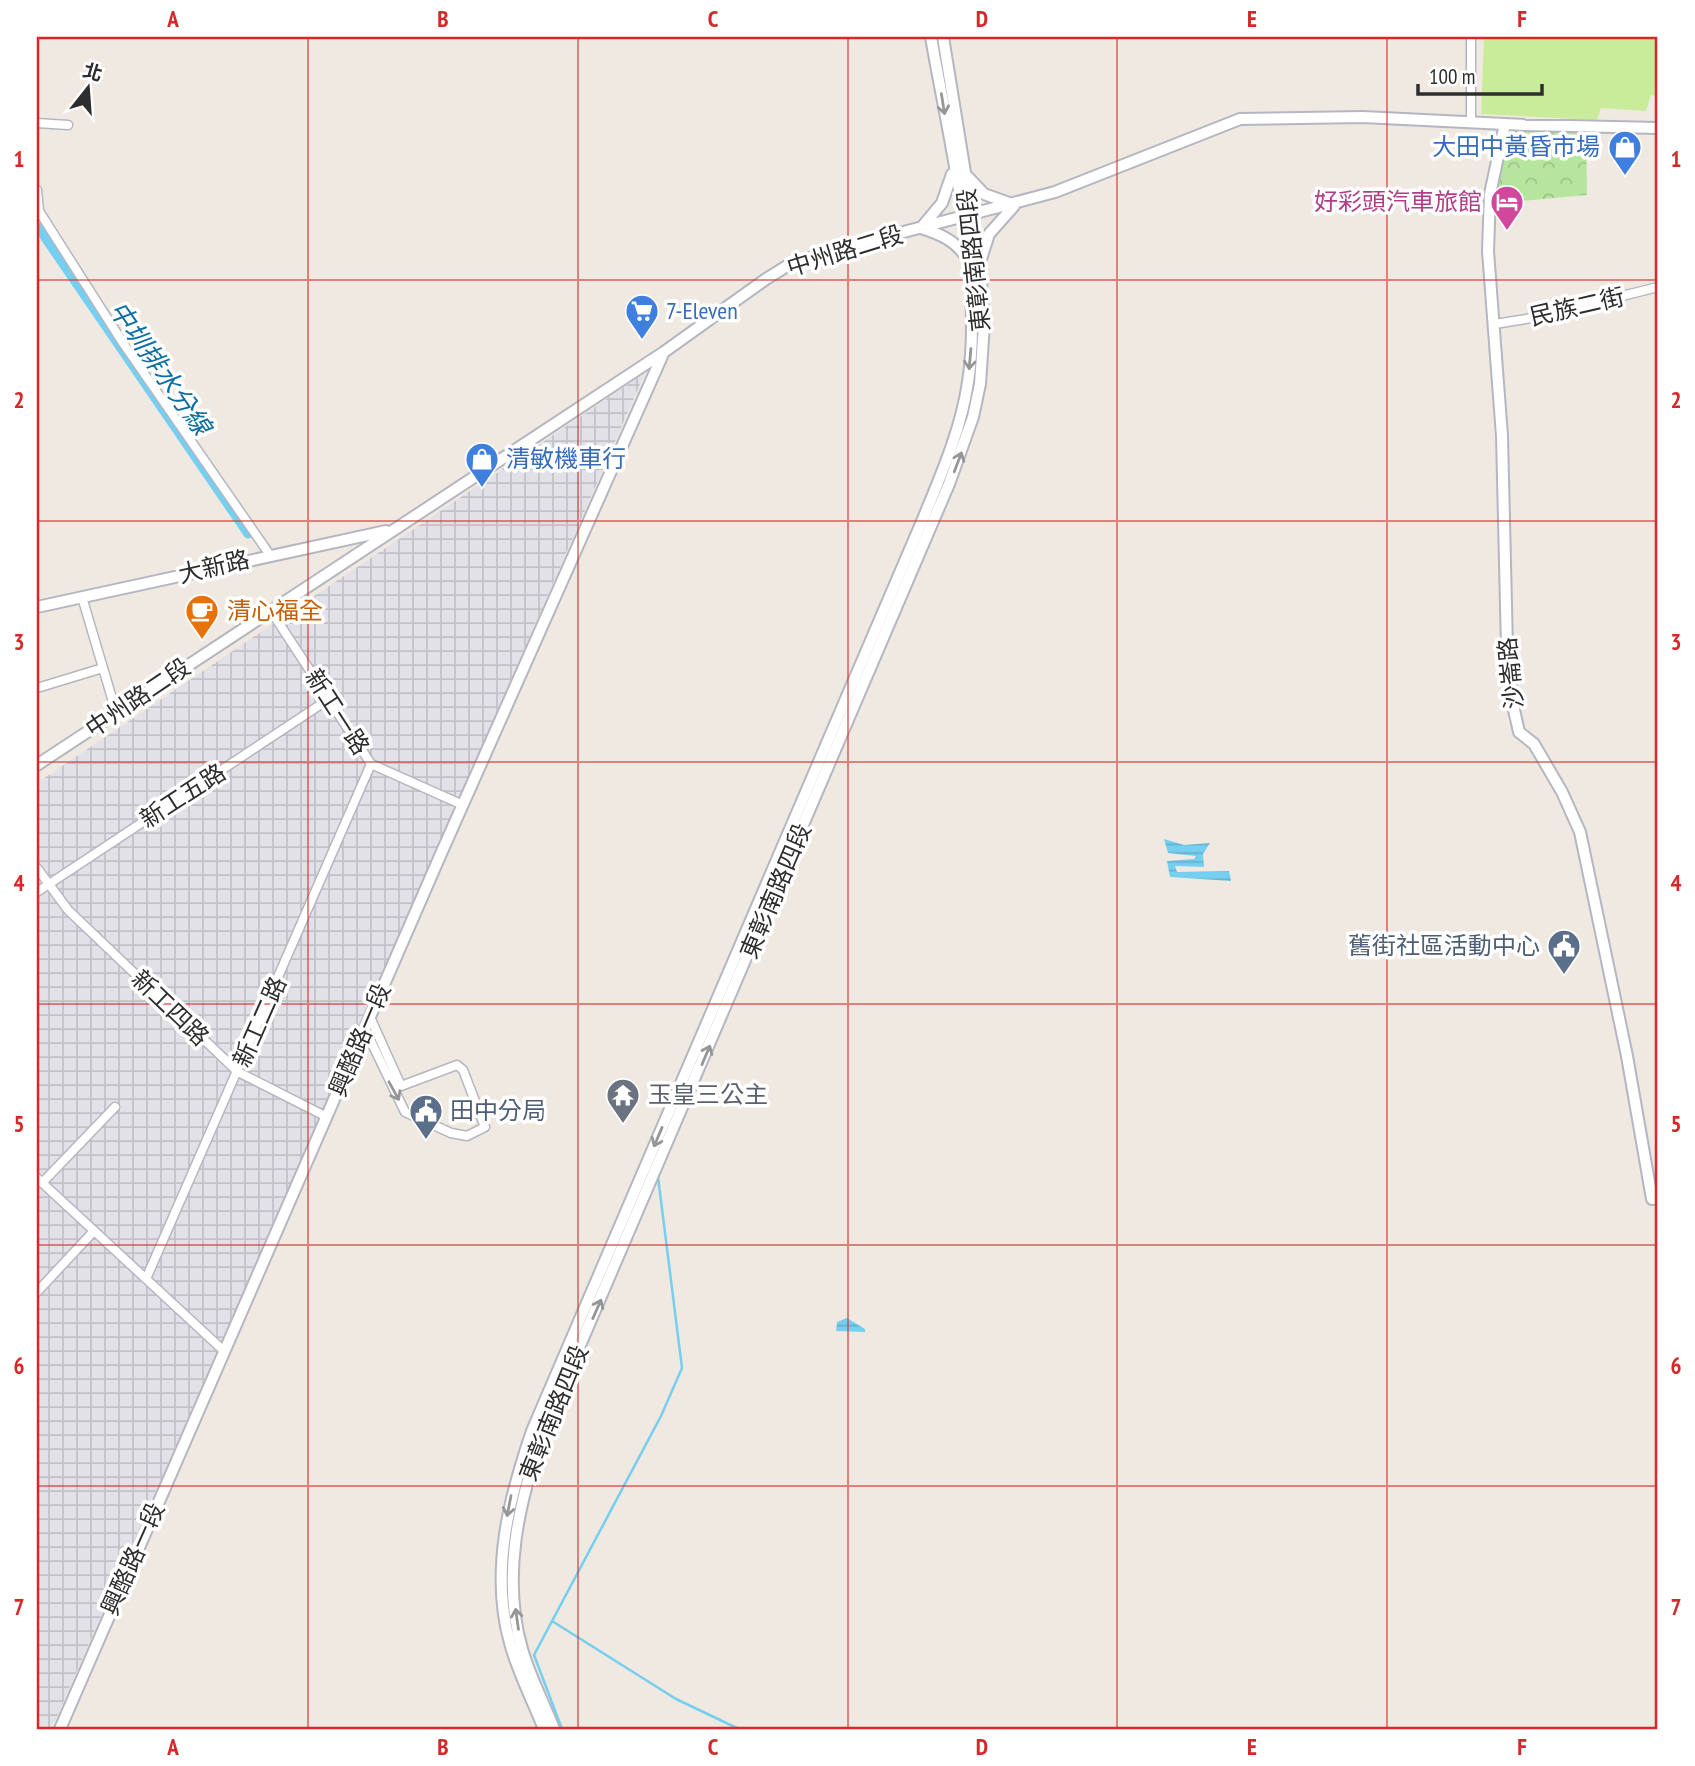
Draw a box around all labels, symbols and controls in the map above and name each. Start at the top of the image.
text: A [166,4,179,33]
text: B [437,4,449,33]
text: C [708,4,719,33]
text: D [976,4,988,33]
text: E [1247,4,1257,33]
text: F [1517,4,1527,33]
north arrow [52,52,122,122]
scale bar [1418,52,1543,96]
text: 北 [80,57,106,86]
text: 100 m [1429,63,1475,90]
one-way arrow [937,92,950,115]
shop icon: 大田中黃昏市場 [1606,128,1644,177]
place label: 大田中黃昏市場 [1432,131,1600,162]
text: 1 [14,144,25,173]
text: 1 [1671,144,1682,173]
hotel icon: 好彩頭汽車旅館 [1488,183,1526,232]
place label: 好彩頭汽車旅館 [1314,186,1482,217]
street label: 東彰南路四段 [951,187,996,333]
street label: 中州路二段 [783,218,907,283]
street label: 民族二街 [1527,281,1627,332]
supermarket icon: 7-Eleven [623,292,661,341]
water label: 中圳排水分線 [102,294,220,444]
place label: 7-Eleven [666,295,738,326]
one-way arrow [963,347,976,370]
text: 2 [14,385,25,414]
text: 2 [1671,385,1682,414]
shop icon: 清敏機車行 [463,440,501,489]
place label: 清敏機車行 [506,443,626,474]
one-way arrow [952,452,965,474]
street label: 大新路 [175,543,252,590]
cafe icon: 清心福全 [183,592,221,641]
place label: 清心福全 [227,595,323,626]
text: 3 [14,627,25,656]
text: 3 [1671,627,1682,656]
street label: 沙崙路 [1491,636,1530,710]
street label: 中州路二段 [79,651,196,744]
street label: 新工一路 [298,663,377,760]
street label: 新工五路 [134,756,231,835]
street label: 東彰南路四段 [733,818,818,963]
text: 4 [14,868,25,897]
text: 4 [1671,868,1682,897]
public building icon: 舊街社區活動中心 [1545,927,1583,976]
place label: 舊街社區活動中心 [1348,930,1540,961]
street label: 新工四路 [125,963,216,1052]
street label: 新工二路 [226,972,293,1072]
street label: 興酪路一段 [322,979,397,1101]
one-way arrow [700,1045,713,1066]
temple icon: 玉皇三公主 [604,1076,642,1125]
place label: 玉皇三公主 [648,1079,768,1110]
one-way arrow [387,1081,401,1101]
public building icon: 田中分局 [407,1092,445,1141]
place label: 田中分局 [450,1095,546,1126]
text: 5 [14,1109,25,1138]
text: 5 [1671,1109,1682,1138]
one-way arrow [651,1126,664,1147]
one-way arrow [591,1299,604,1320]
street label: 東彰南路四段 [512,1340,595,1485]
text: 6 [14,1351,25,1380]
text: 6 [1671,1351,1682,1380]
one-way arrow [502,1494,515,1517]
street label: 興酪路一段 [94,1498,171,1620]
text: 7 [14,1592,25,1621]
text: 7 [1671,1592,1682,1621]
one-way arrow [510,1608,523,1631]
text: A [166,1732,179,1761]
text: B [437,1732,449,1761]
text: C [708,1732,719,1761]
text: D [976,1732,988,1761]
text: E [1247,1732,1257,1761]
text: F [1517,1732,1527,1761]

